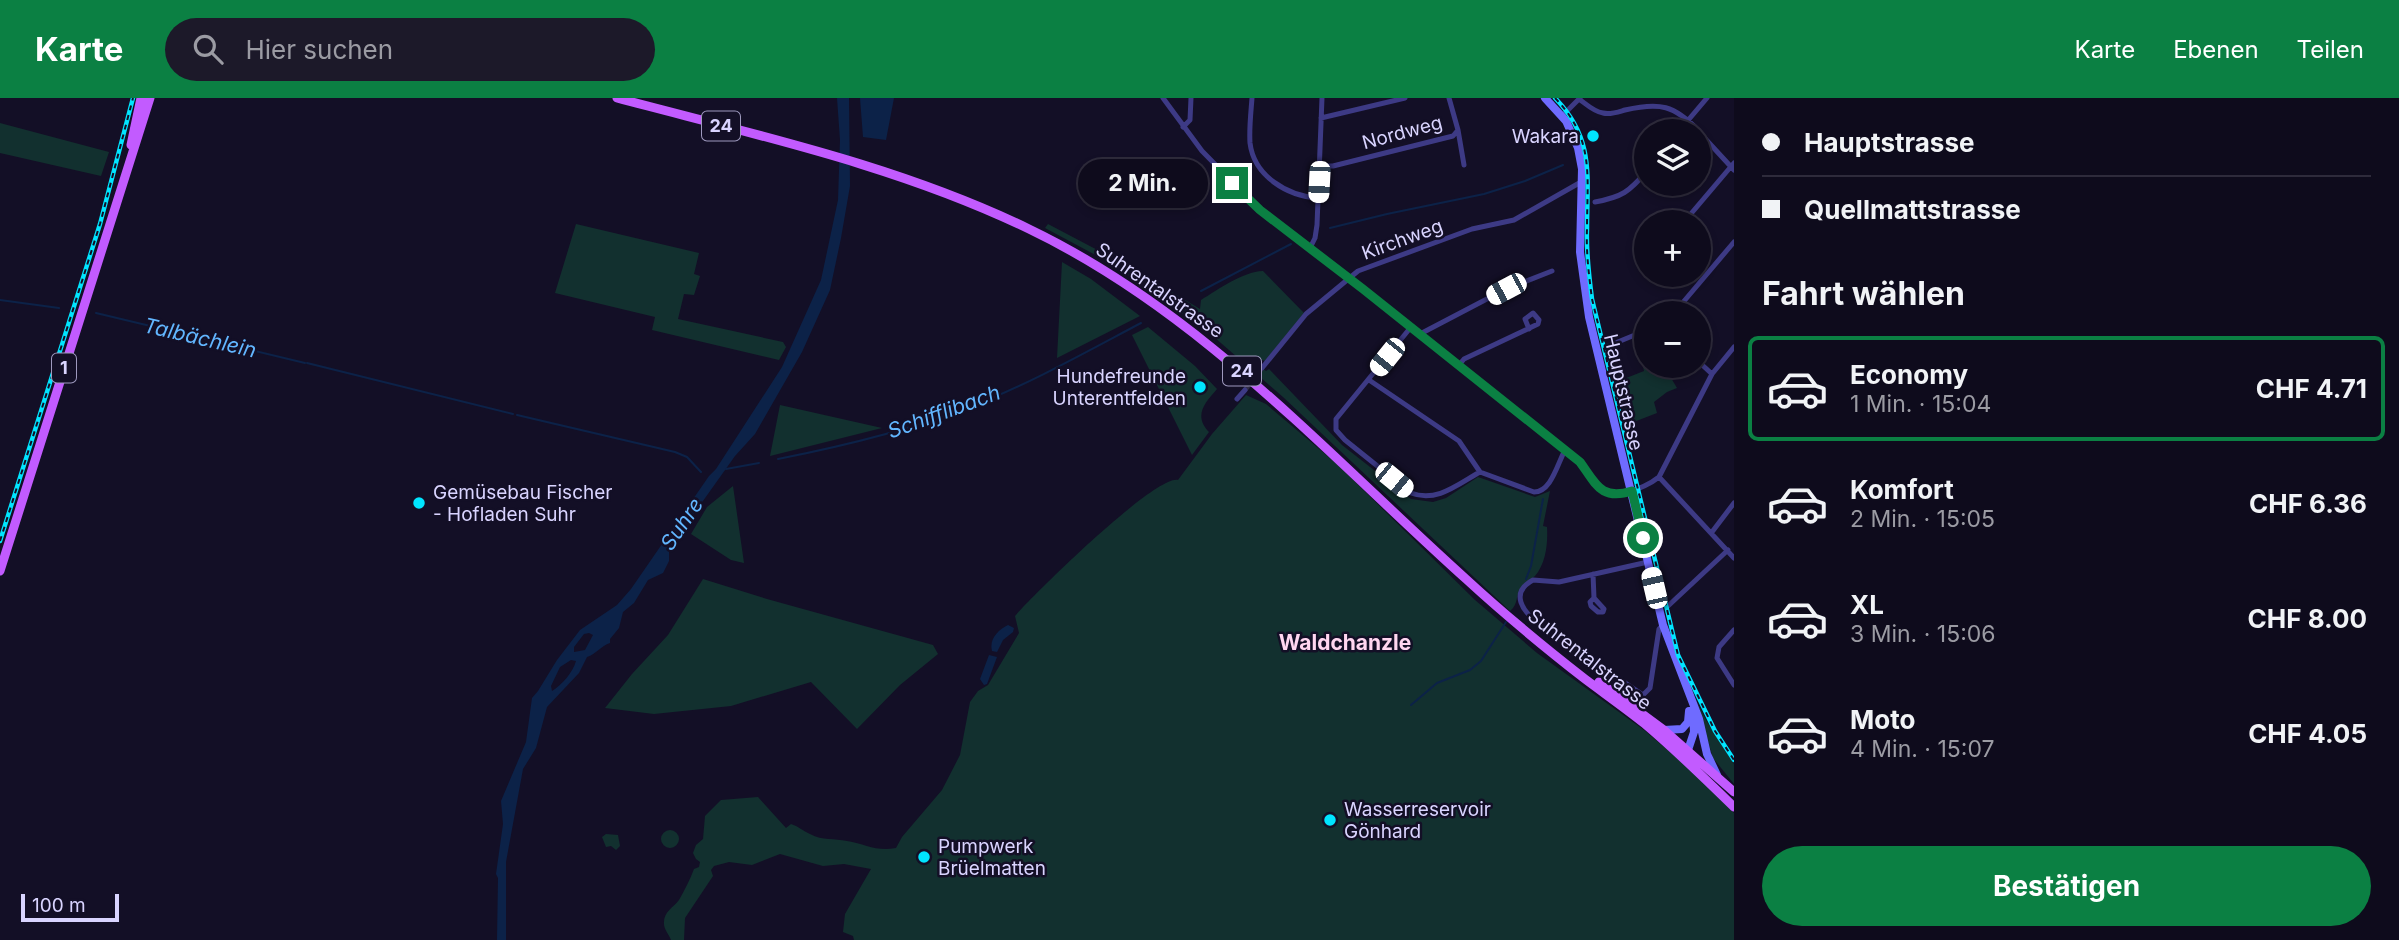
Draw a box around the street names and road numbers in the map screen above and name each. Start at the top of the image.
road number: 24 [702,111,740,140]
street label: Nordweg [1359,111,1445,154]
street label: Kirchweg [1359,214,1446,265]
street label: Suhrentalstrasse [1091,238,1228,343]
street label: Hauptstrasse [1599,332,1648,453]
road number: 1 [52,354,76,382]
road number: 24 [1223,356,1261,386]
street label: Suhrentalstrasse [1523,604,1656,715]

